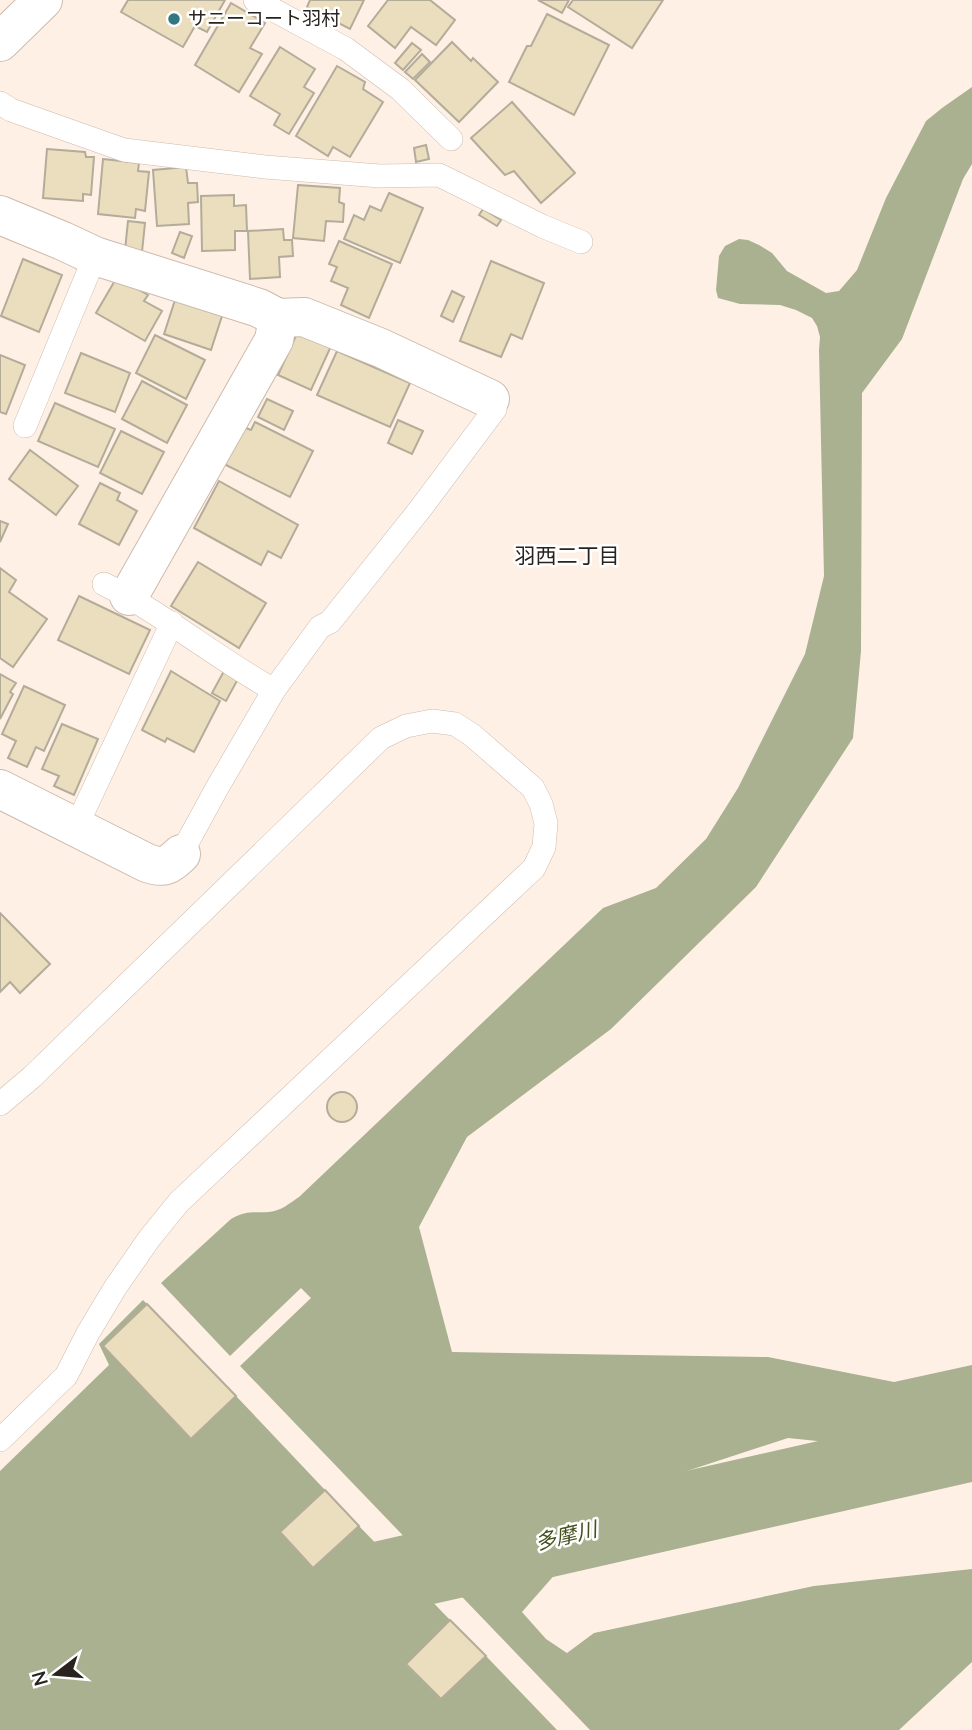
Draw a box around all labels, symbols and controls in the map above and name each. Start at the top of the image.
place label: サニーコート羽村 [188,6,340,32]
marker: サニーコート羽村 [166,11,182,27]
district label: 羽西二丁目 [515,542,620,570]
water label: 多摩川 [532,1515,602,1557]
north arrow [21,1639,91,1709]
text: N [26,1668,55,1689]

